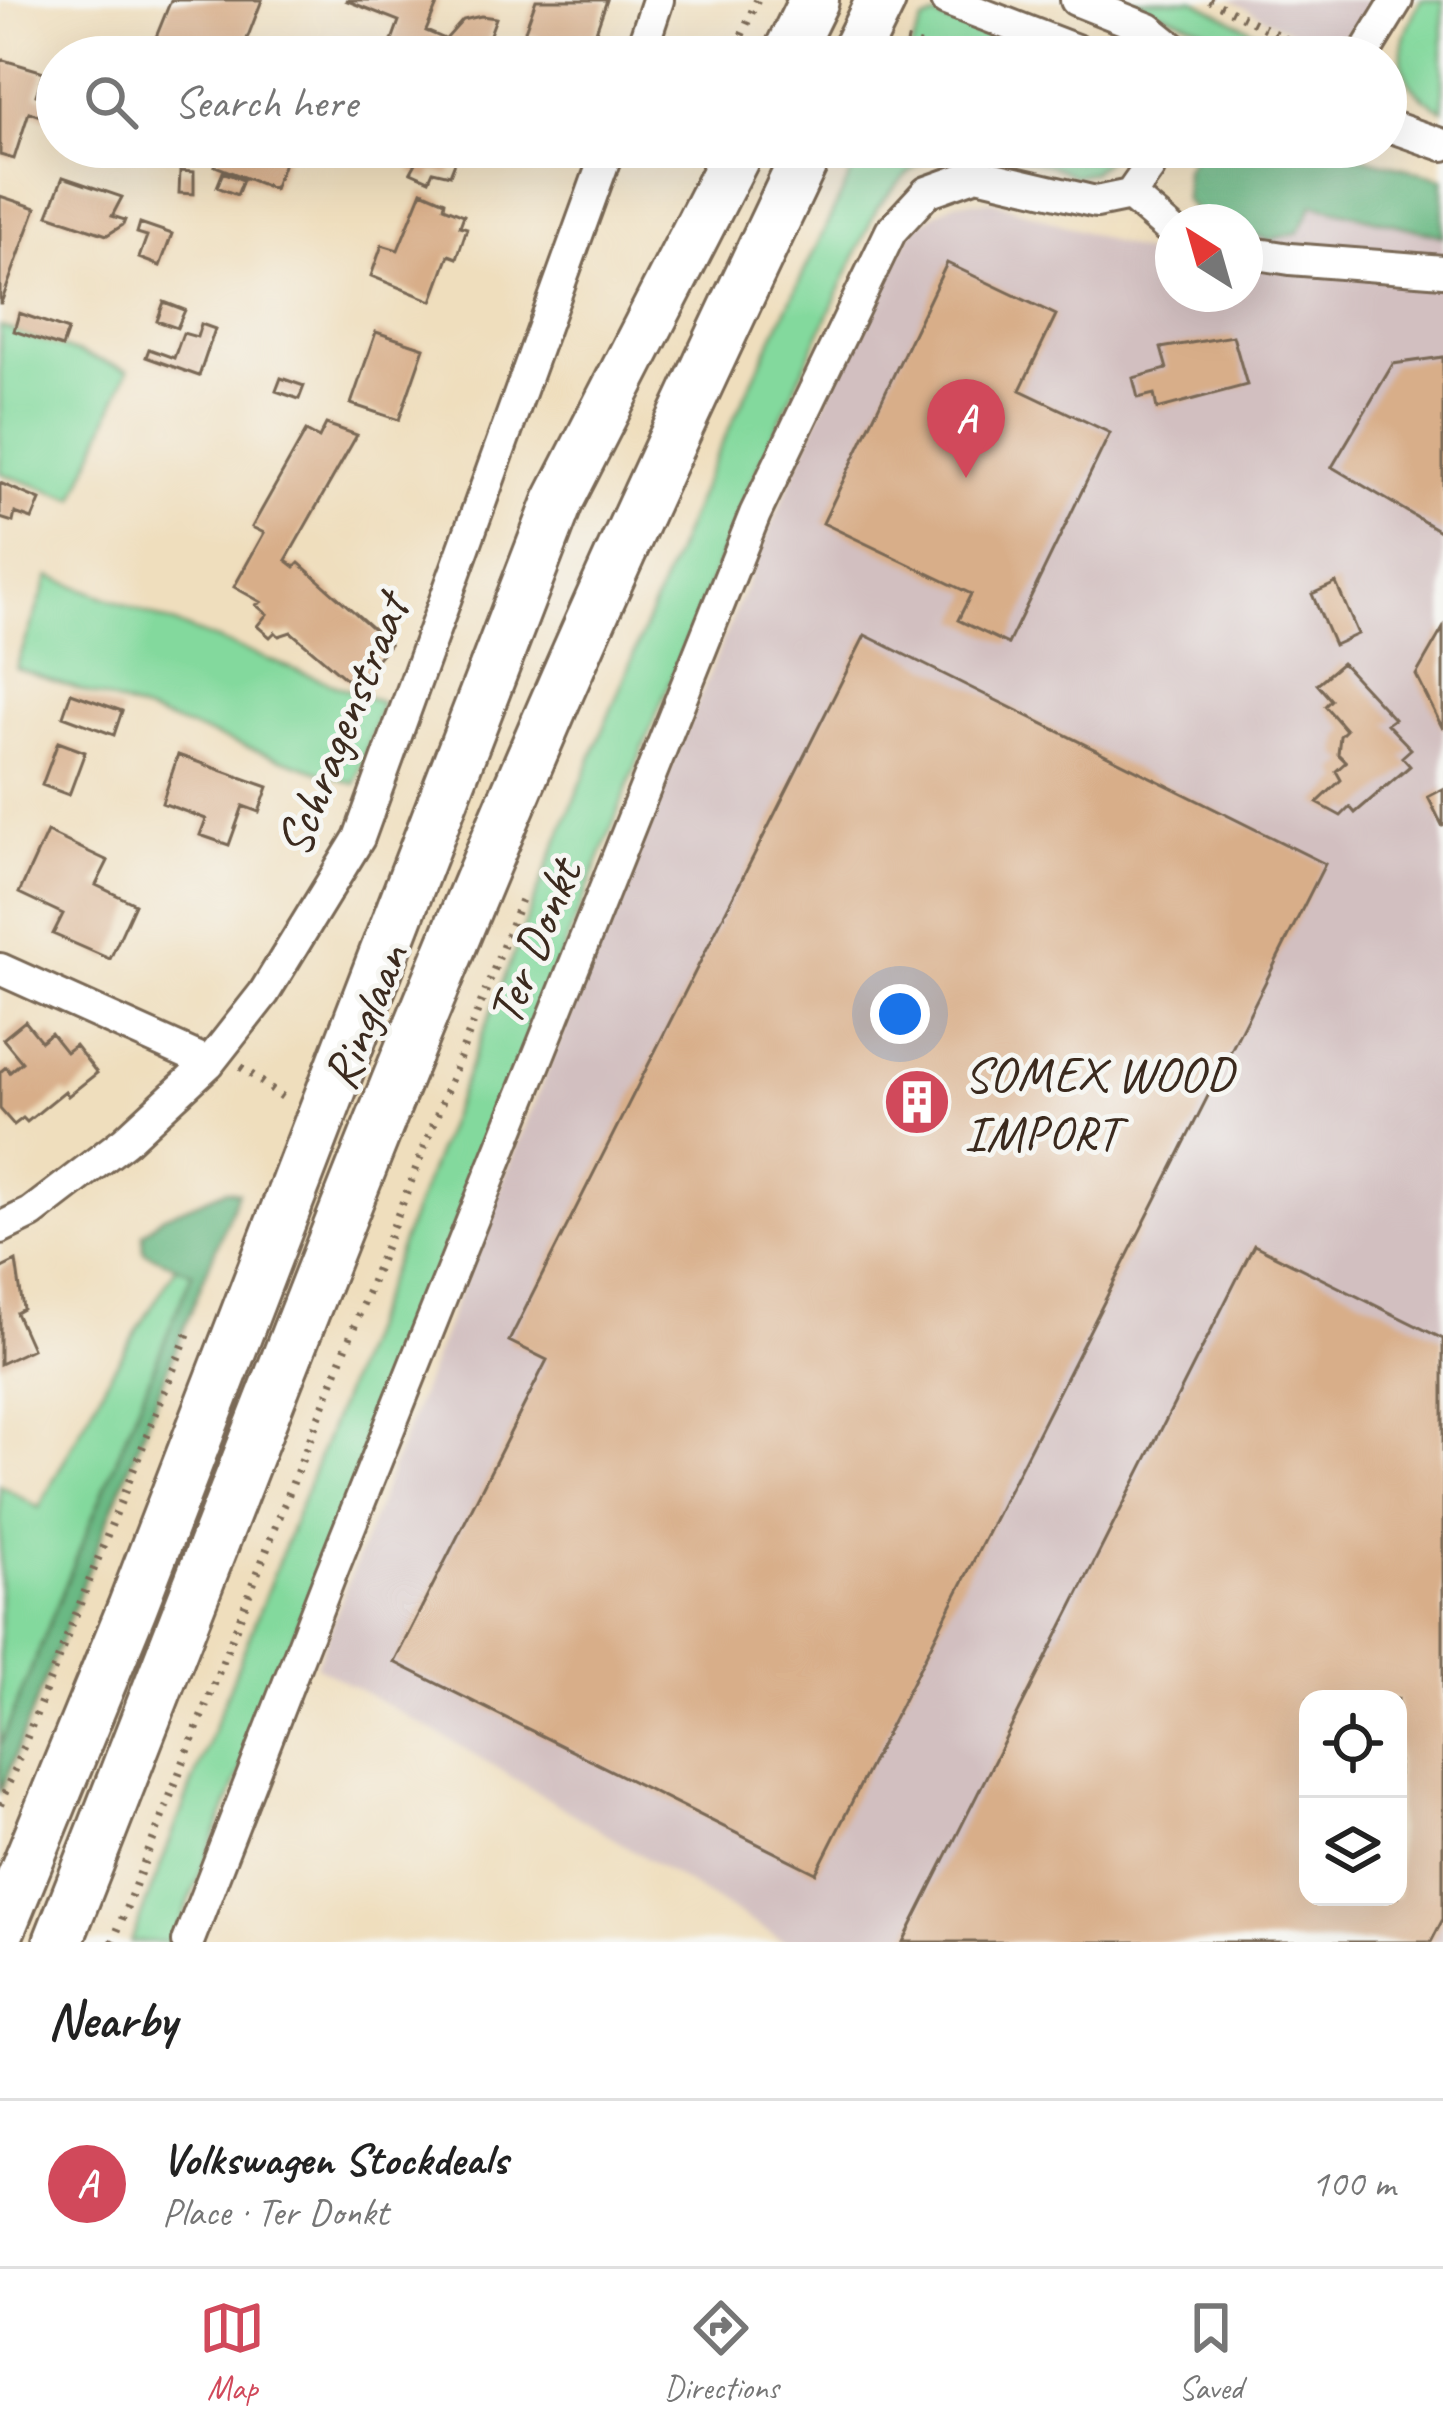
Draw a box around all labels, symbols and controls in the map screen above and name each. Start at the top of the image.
search box [36,36,1407,168]
icon: search [78,69,144,135]
text: Search here [174,74,357,131]
north arrow [1155,204,1263,312]
pin: A [927,379,1005,478]
street label: Schragenstraat [261,580,426,865]
street label: Ter Donkt [472,846,598,1034]
street label: Ringlaan [307,933,424,1098]
your location [870,984,930,1044]
place label: SOMEX WOOD IMPORT [964,1042,1237,1165]
building icon: SOMEX WOOD IMPORT [882,1067,952,1137]
map controls [1299,1690,1407,1906]
button: locate [1299,1690,1407,1798]
button: layers [1299,1798,1407,1906]
text: Nearby [48,1988,176,2052]
text: Volkswagen Stockdeals [162,2131,507,2188]
text: A [77,2159,97,2208]
text: 100 m [1311,2159,1395,2208]
text: Place · Ter Donkt [162,2188,388,2237]
tab: Map [199,2295,265,2409]
tab: Directions [664,2295,779,2409]
tab: Saved [1178,2295,1244,2409]

